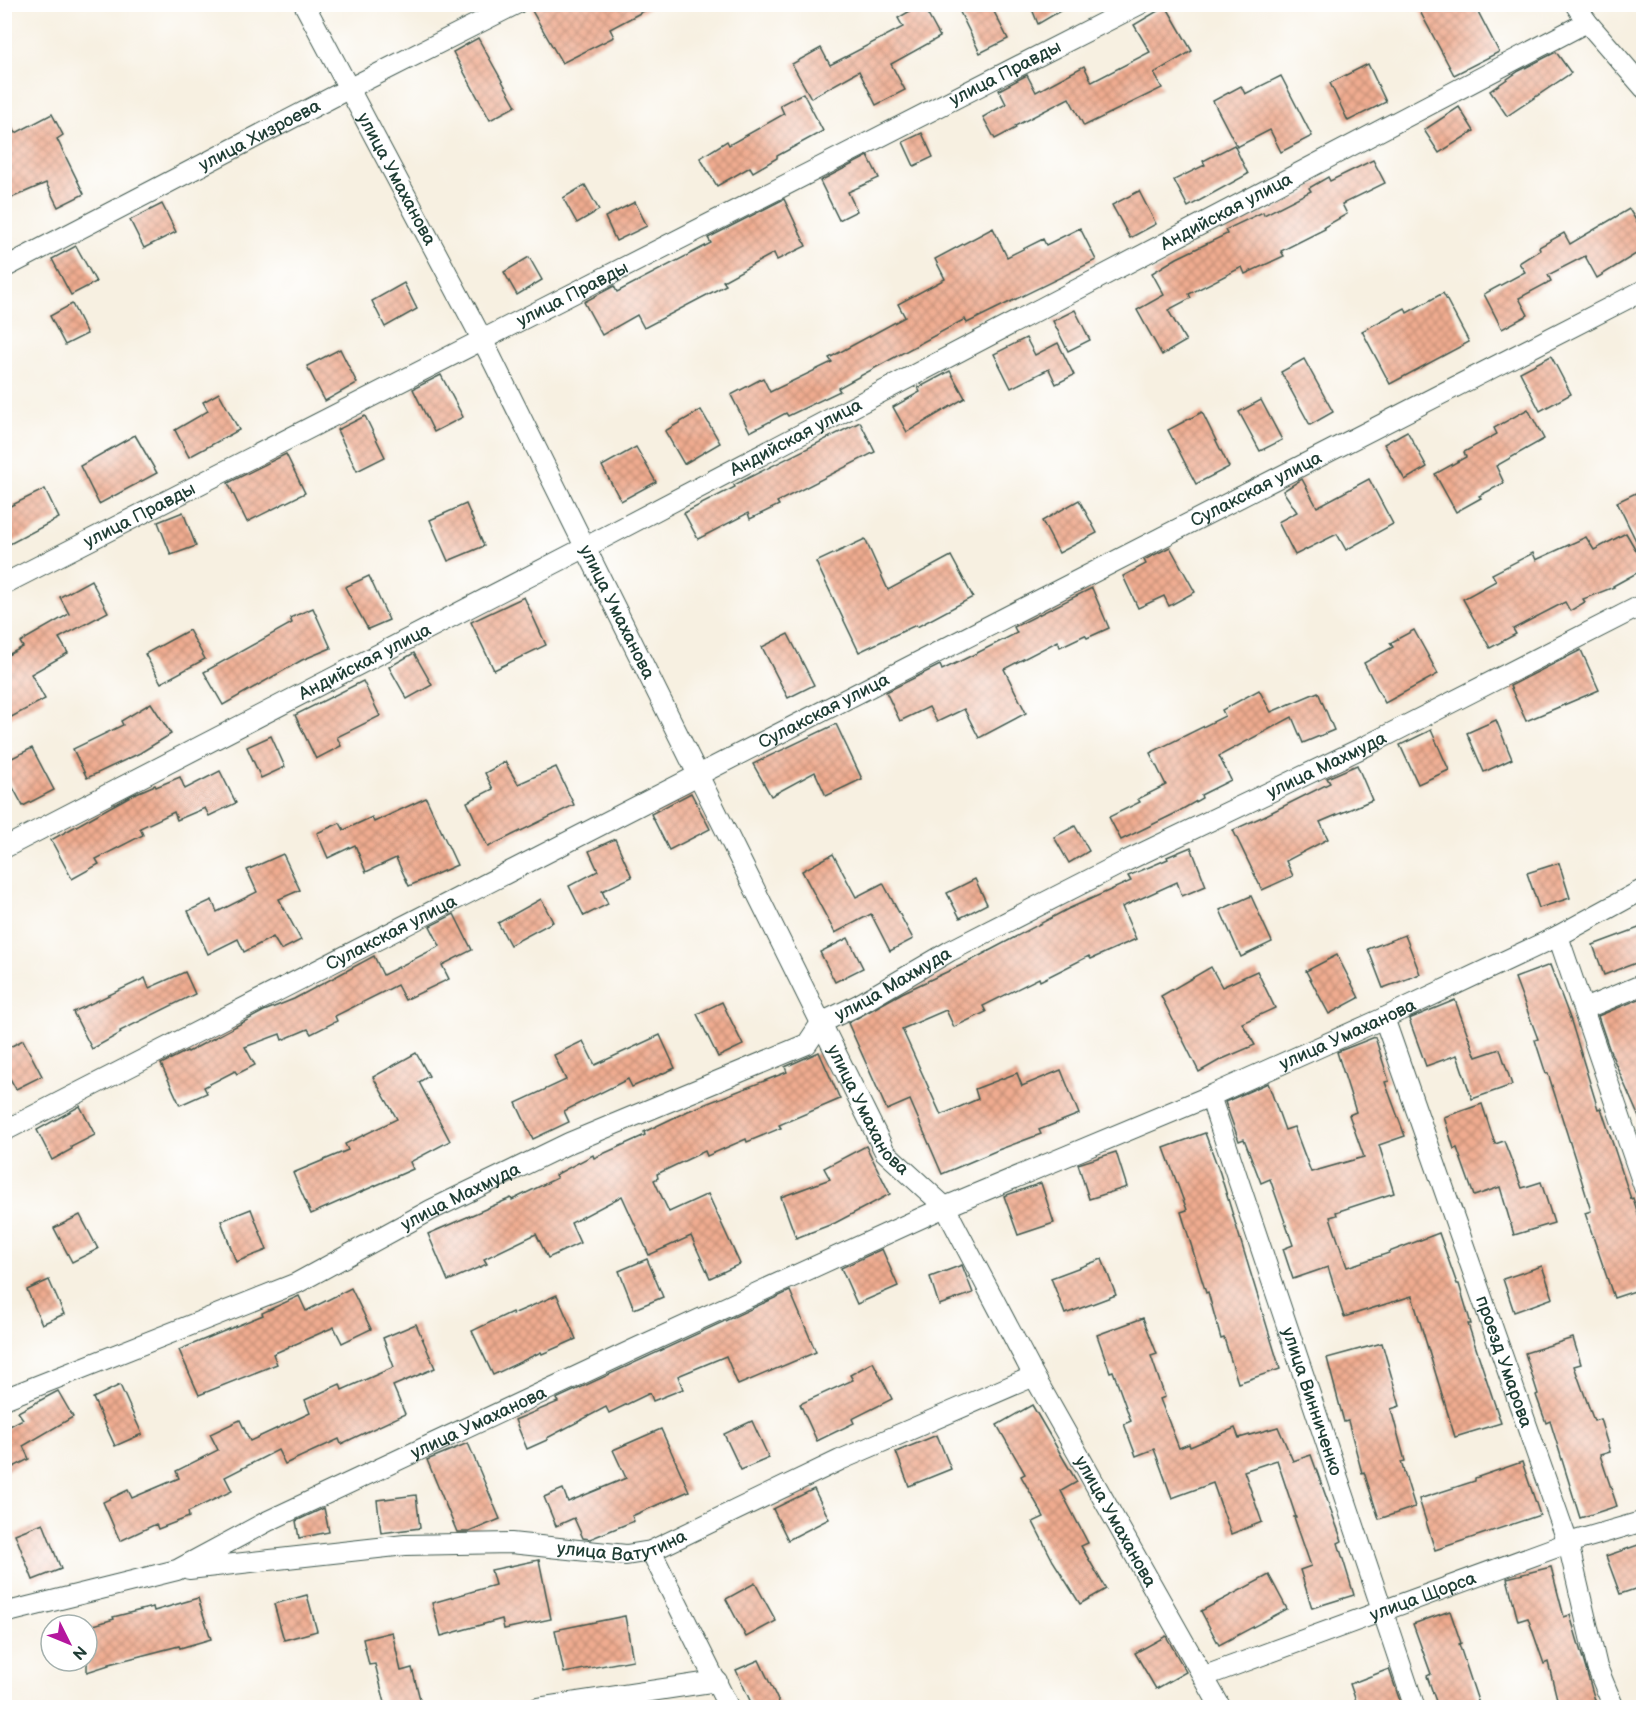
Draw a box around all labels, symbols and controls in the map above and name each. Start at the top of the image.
street label: улица Правды [946,36,1064,110]
street label: улица Хизроева [195,95,324,175]
street label: улица Умаханова [353,109,441,249]
street label: Андийская улица [1156,168,1296,255]
street label: улица Правды [513,257,631,331]
street label: Андийская улица [725,394,865,481]
street label: Сулакская улица [1187,447,1325,531]
street label: улица Правды [80,478,199,552]
street label: улица Умаханова [575,541,660,683]
street label: Андийская улица [294,618,435,705]
street label: Сулакская улица [755,668,893,753]
street label: улица Махмуда [1263,727,1390,803]
street label: Сулакская улица [322,890,460,975]
street label: улица Махмуда [831,942,955,1025]
street label: улица Умаханова [1276,994,1419,1074]
street label: улица Умаханова [823,1041,914,1180]
street label: улица Махмуда [397,1158,524,1235]
street label: проезд Умарова [1472,1293,1537,1431]
street label: улица Винниченко [1278,1325,1347,1478]
street label: улица Умаханова [407,1381,550,1463]
street label: улица Умаханова [1071,1452,1161,1591]
street label: улица Ватутина [556,1525,690,1566]
street label: улица Щорса [1367,1567,1479,1625]
north arrow [39,1613,99,1673]
text: N [68,1641,90,1663]

